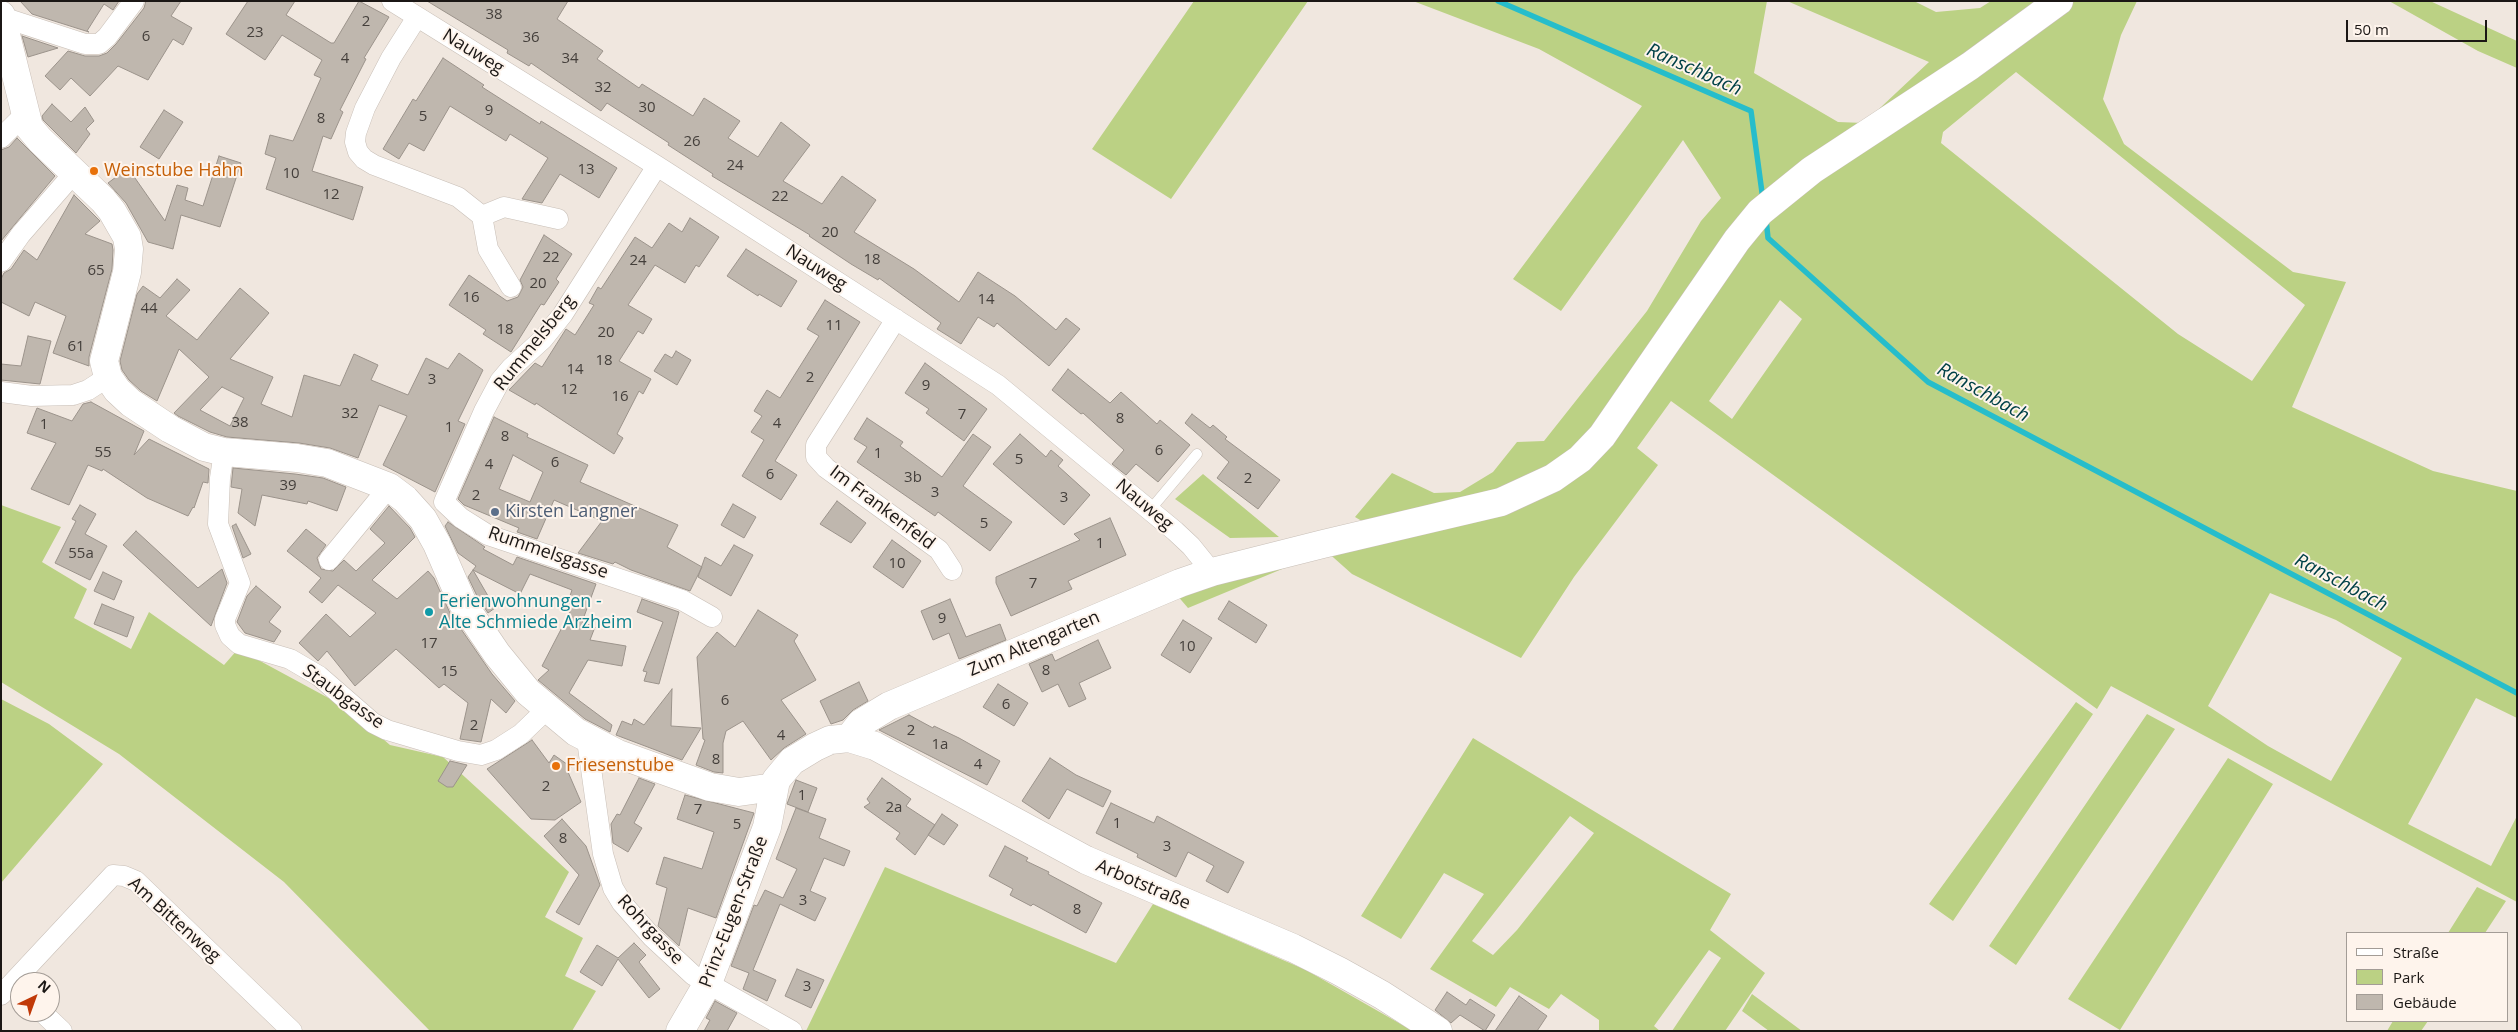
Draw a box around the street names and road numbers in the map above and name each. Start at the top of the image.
street label: Nauweg [438,25,508,79]
street label: Nauweg [781,240,851,296]
street label: Rummelsberg [490,291,580,395]
street label: Im Frankenfeld [825,461,939,555]
street label: Nauweg [1111,475,1177,535]
street label: Rummelsgasse [485,522,611,584]
street label: Zum Altengarten [965,607,1103,681]
street label: Staubgasse [298,660,388,734]
street label: Prinz-Eugen-Straße [695,833,773,991]
street label: Arbotstraße [1092,855,1194,915]
street label: Am Bittenweg [123,873,225,967]
street label: Rohrgasse [612,891,688,969]

